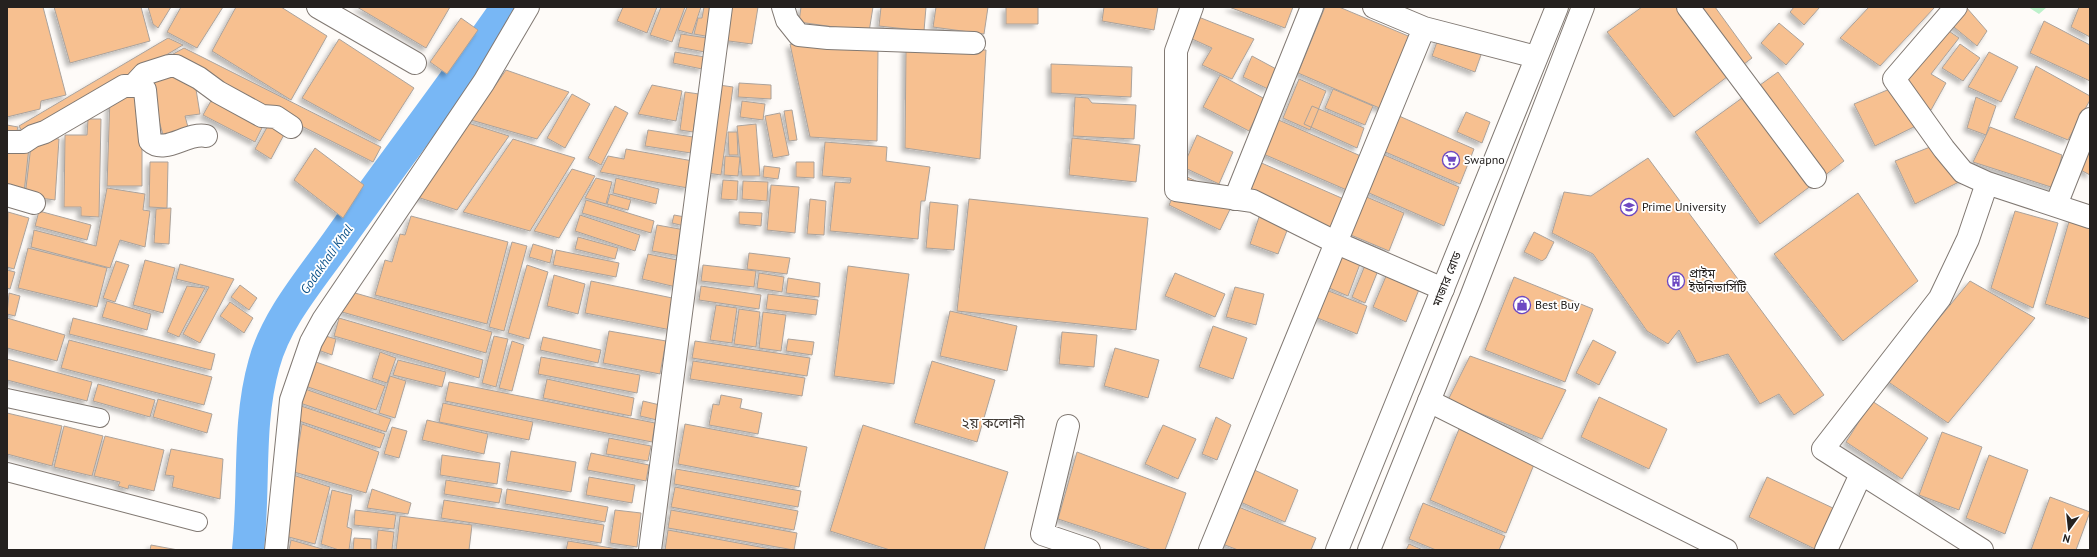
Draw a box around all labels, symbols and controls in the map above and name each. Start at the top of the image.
supermarket icon: Swapno [1441,150,1461,170]
place label: Swapno [1464,152,1505,167]
school or university icon: Prime University [1619,197,1639,217]
place label: Prime University [1642,199,1726,214]
water label: Godakhali Khal [296,221,357,297]
street label: মাজার রোড [1428,249,1464,309]
place label: প্রাইম ইউনিভার্সিটি [1688,266,1747,295]
building icon: প্রাইম ইউনিভার্সিটি [1666,271,1686,291]
shop icon: Best Buy [1512,295,1532,315]
place label: Best Buy [1535,297,1580,312]
district label: ২য় কলোনী [961,414,1025,432]
north arrow [2049,509,2089,549]
text: N [2061,531,2072,546]

